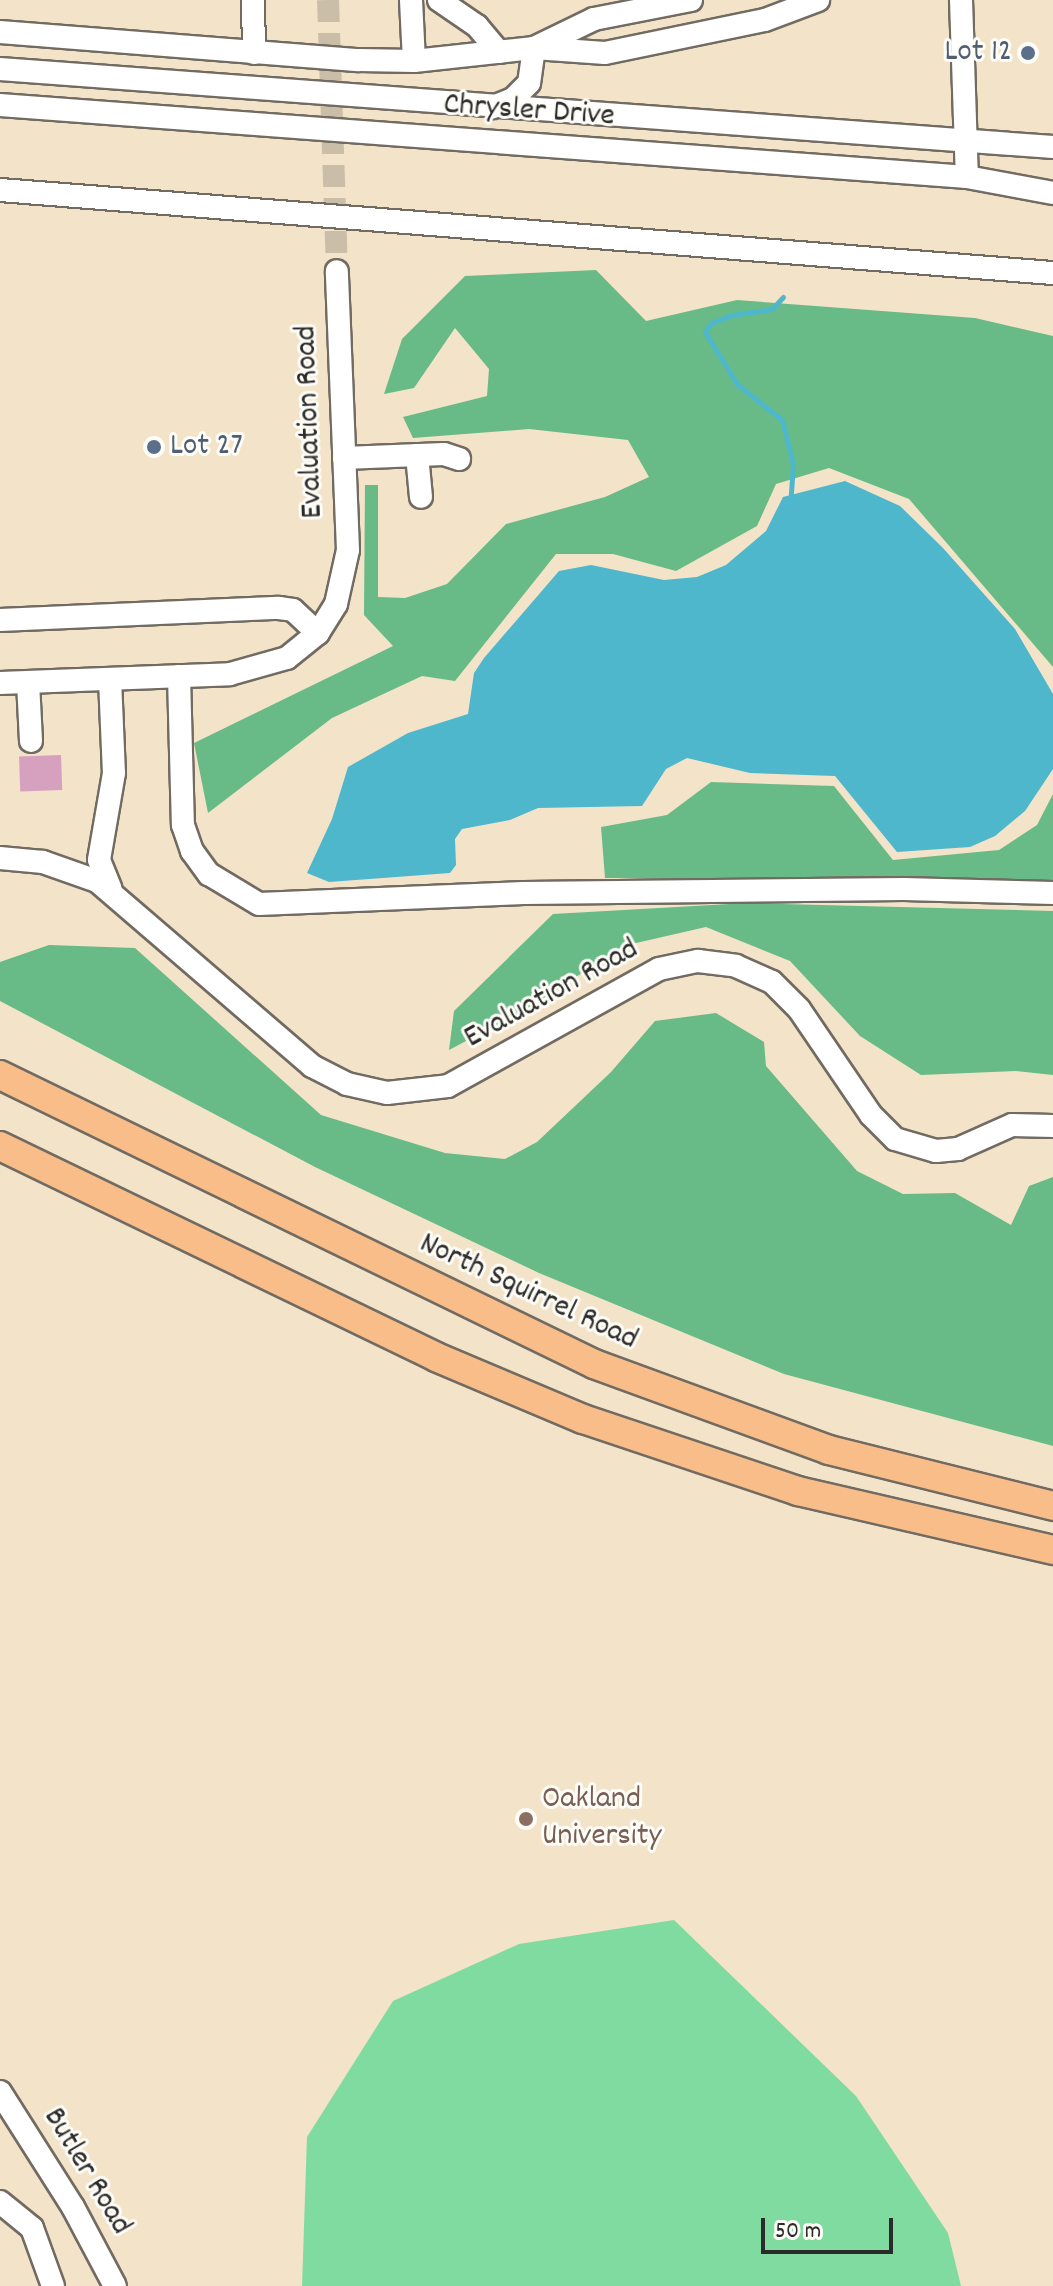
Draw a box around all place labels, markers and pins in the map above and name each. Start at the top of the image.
place label: Lot 12 [945,34,1012,72]
marker: Lot 12 [1019,44,1037,62]
place label: Lot 27 [170,428,243,466]
marker: Lot 27 [145,438,163,456]
place label: Oakland University [542,1782,661,1857]
marker: Oakland University [517,1810,535,1828]

